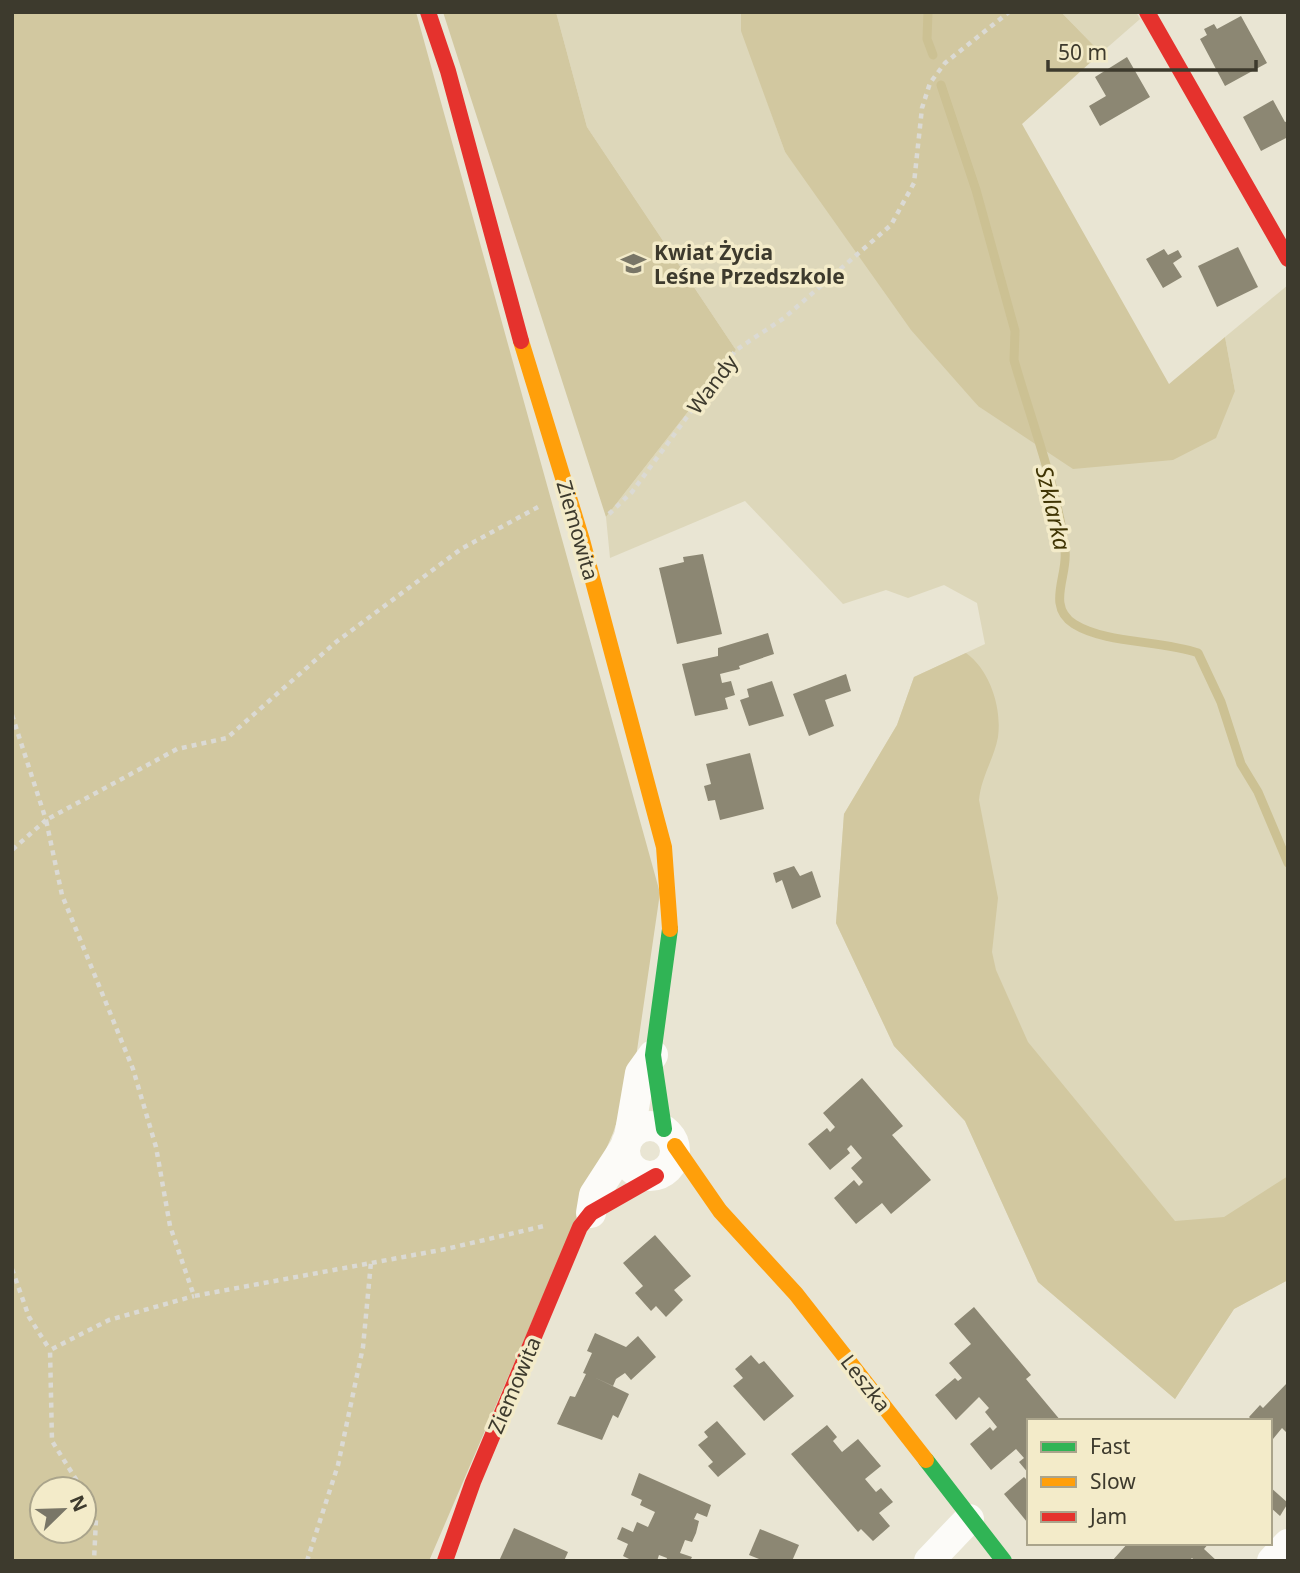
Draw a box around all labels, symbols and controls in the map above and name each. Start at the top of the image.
scale bar [1048,28,1256,72]
text: 50 m [1058,38,1107,66]
place label: Kwiat Życia Leśne Przedszkole [654,238,845,290]
school or university icon: Kwiat Życia Leśne Przedszkole [620,250,648,278]
street label: Wandy [681,348,744,419]
water label: Szklarka [1029,463,1079,553]
street label: Ziemowita [550,477,606,583]
street label: Ziemowita [481,1332,547,1438]
street label: Leszka [835,1348,897,1418]
legend [1027,1419,1272,1545]
text: Fast [1090,1432,1131,1460]
text: Slow [1090,1467,1136,1495]
north arrow [28,1475,98,1545]
text: N [64,1491,94,1516]
text: Jam [1088,1502,1127,1530]

